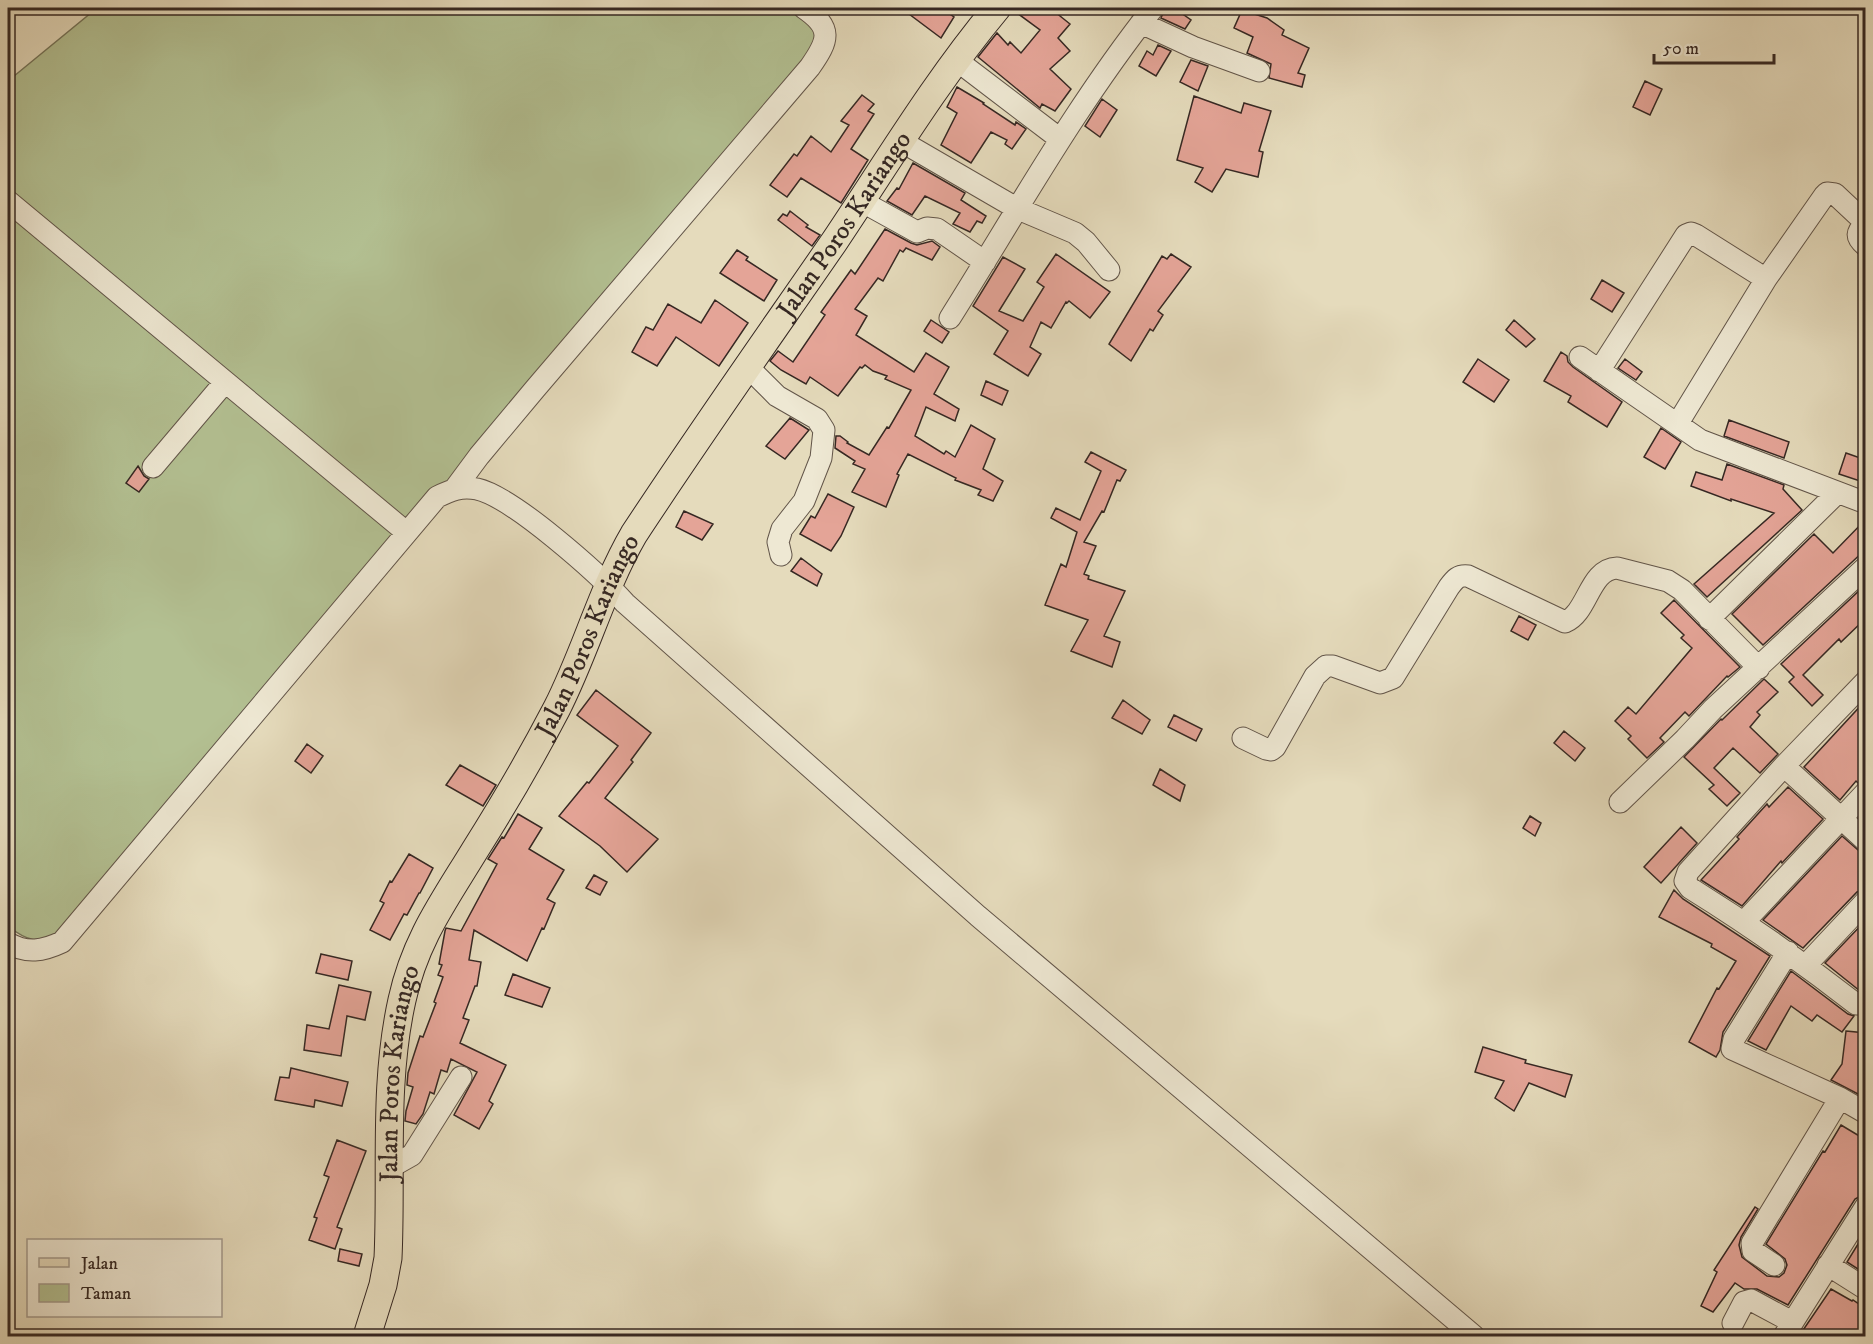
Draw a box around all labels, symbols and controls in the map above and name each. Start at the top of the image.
scale bar [1654,27,1774,65]
text: 50 m [1663,38,1699,60]
street label: Jalan Poros Kariango [769,125,919,326]
street label: Jalan Poros Kariango [527,528,647,745]
street label: Jalan Poros Kariango [373,961,427,1184]
legend [27,1239,222,1317]
text: Jalan [79,1253,119,1275]
text: Taman [81,1283,132,1305]

